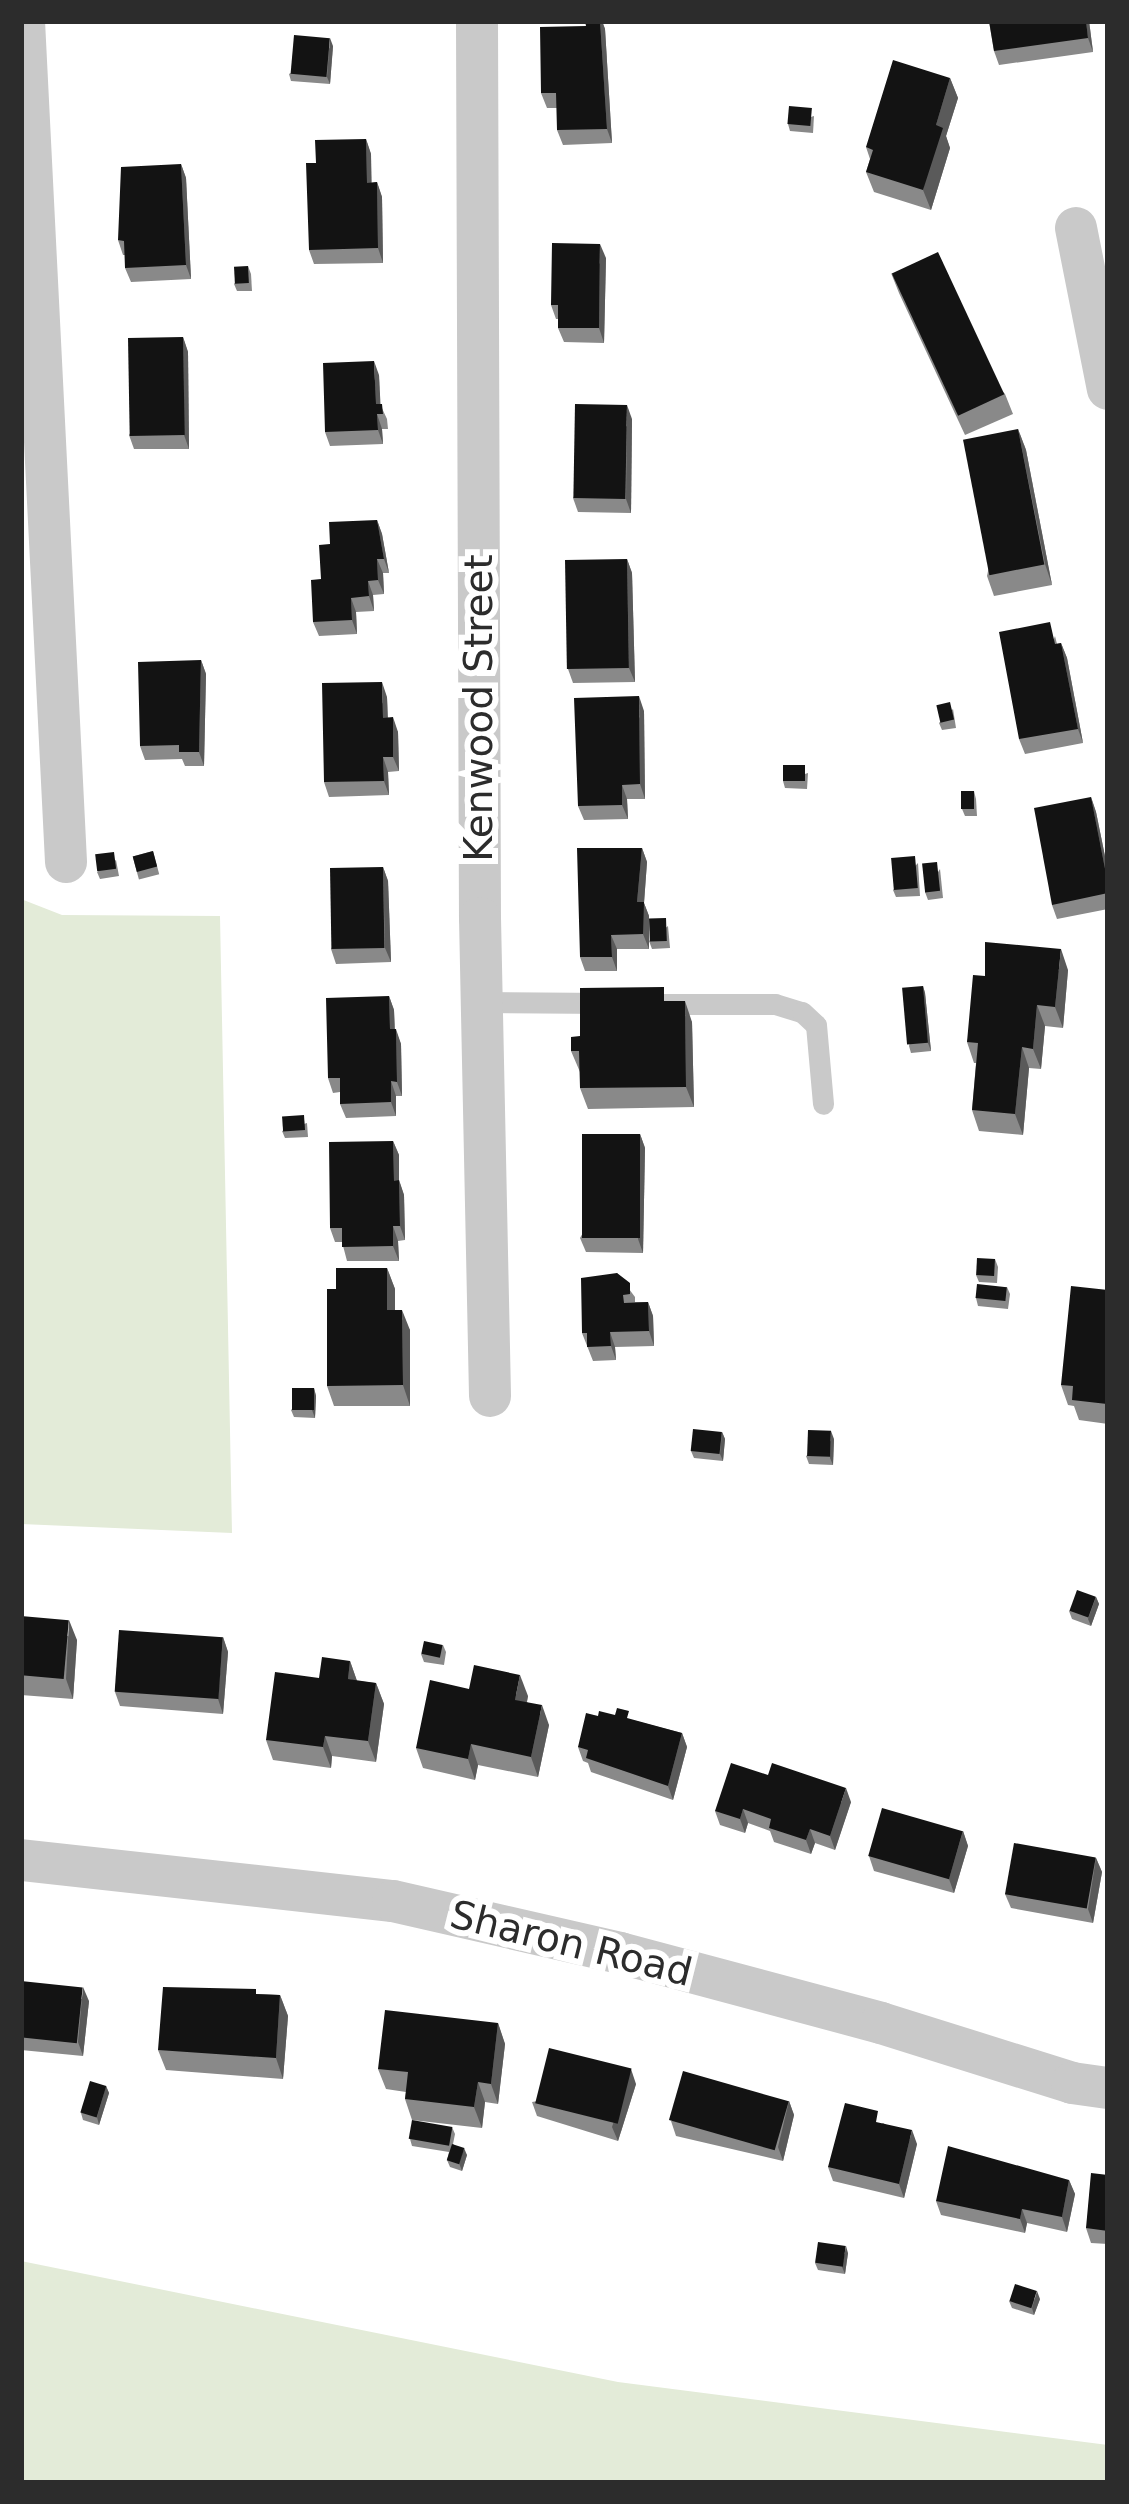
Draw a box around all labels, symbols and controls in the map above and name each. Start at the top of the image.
street label: Kenwood Street [456,554,502,862]
street label: Sharon Road [445,1891,697,1997]

